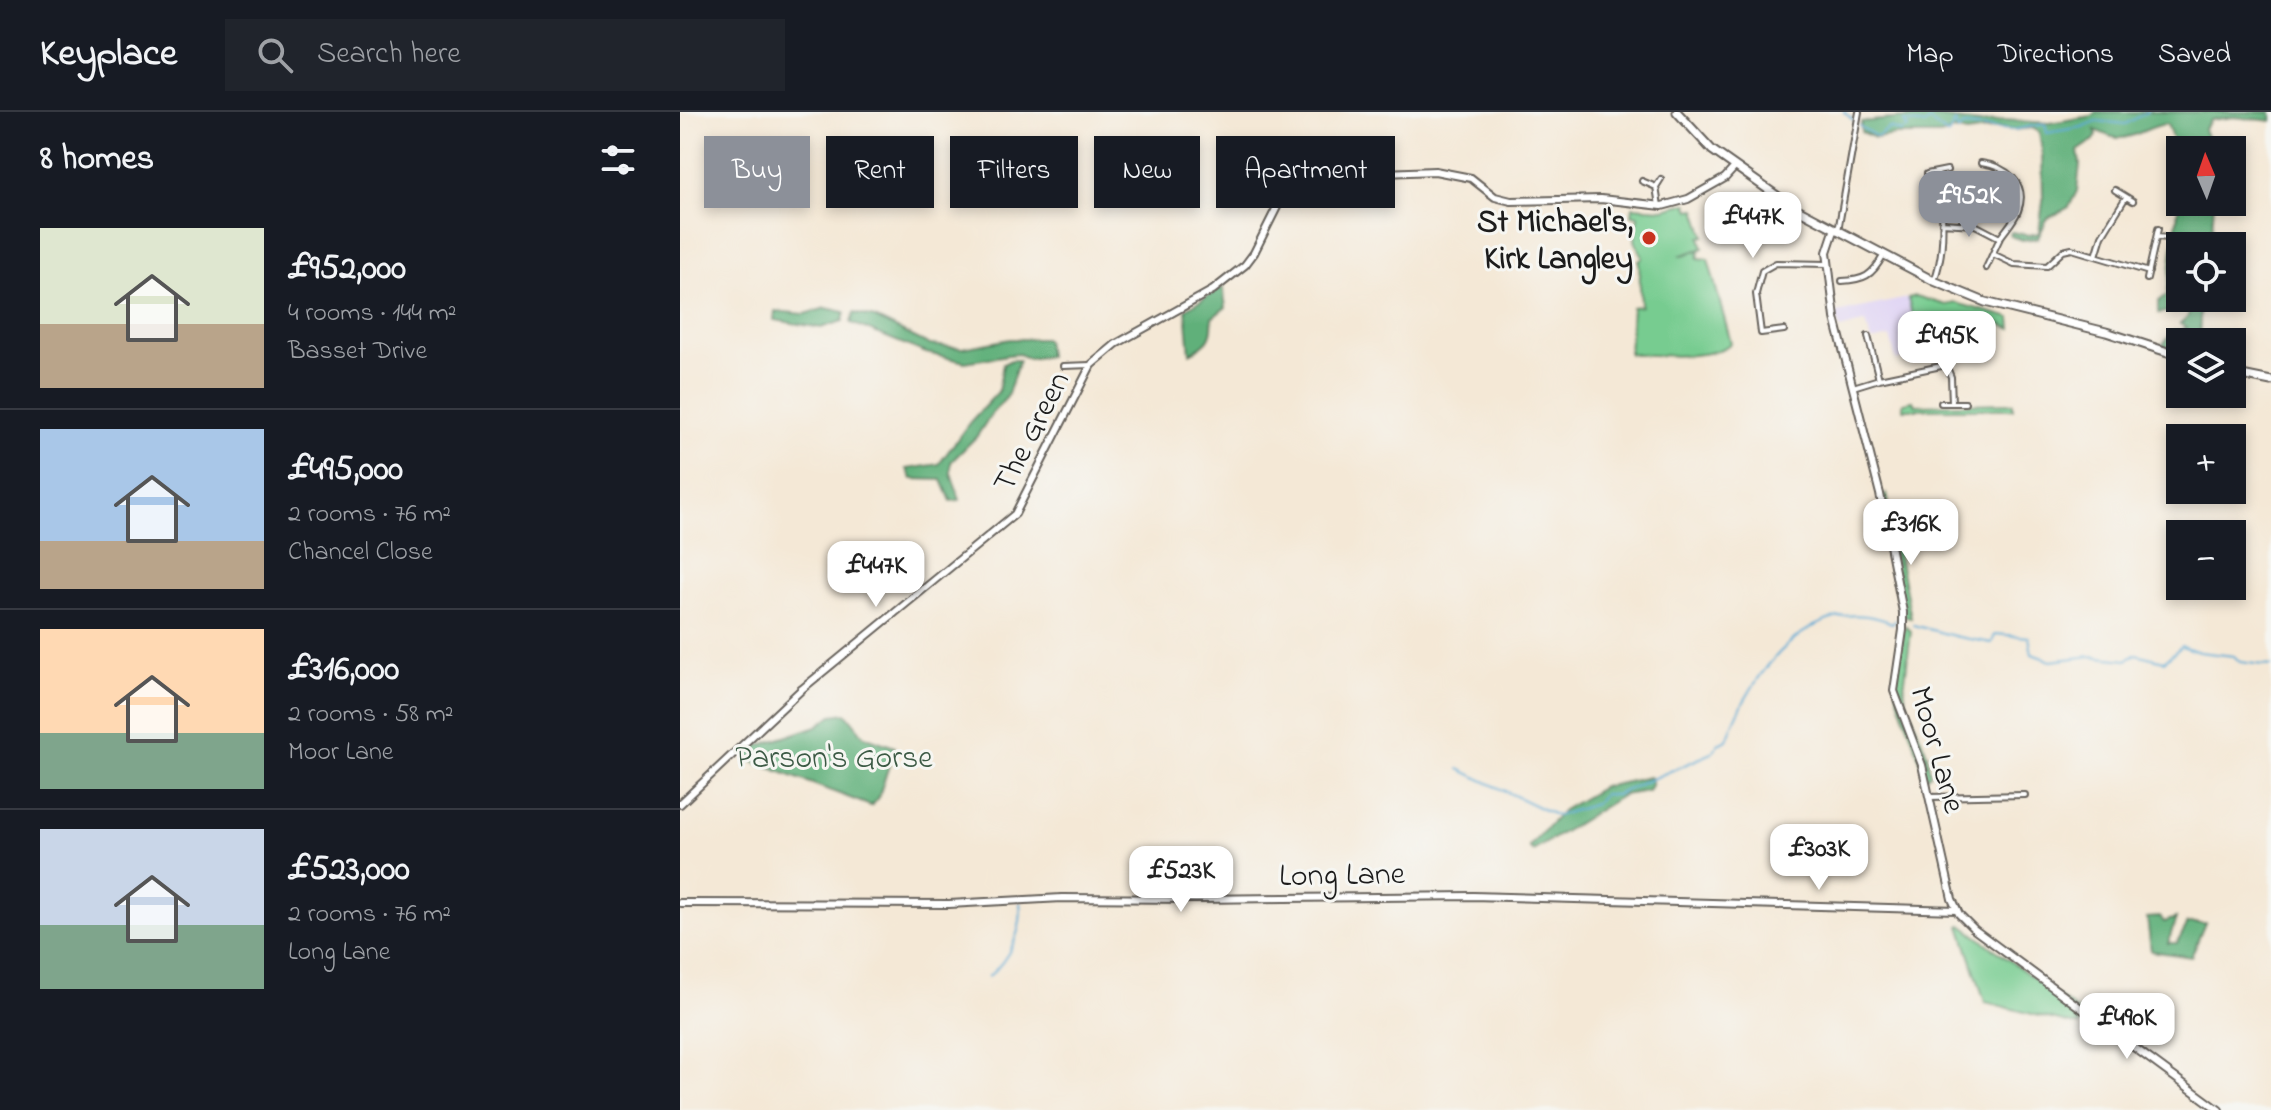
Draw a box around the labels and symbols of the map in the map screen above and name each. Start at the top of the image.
north arrow [2166,136,2246,216]
pin: £952K [1913,171,2025,239]
pin: £447K [1697,192,1809,260]
place label: St Michael's, Kirk Langley [1477,200,1633,285]
marker: St Michael's, Kirk Langley [1640,229,1658,247]
pin: £495K [1891,311,2003,379]
street label: The Green [983,364,1084,501]
pin: £316K [1855,499,1967,567]
pin: £447K [820,541,932,609]
street label: Moor Lane [1895,681,1976,819]
park label: Parson's Gorse [735,736,933,783]
pin: £303K [1763,824,1875,892]
pin: £523K [1125,846,1237,914]
street label: Long Lane [1279,852,1406,901]
pin: £490K [2071,993,2183,1061]

